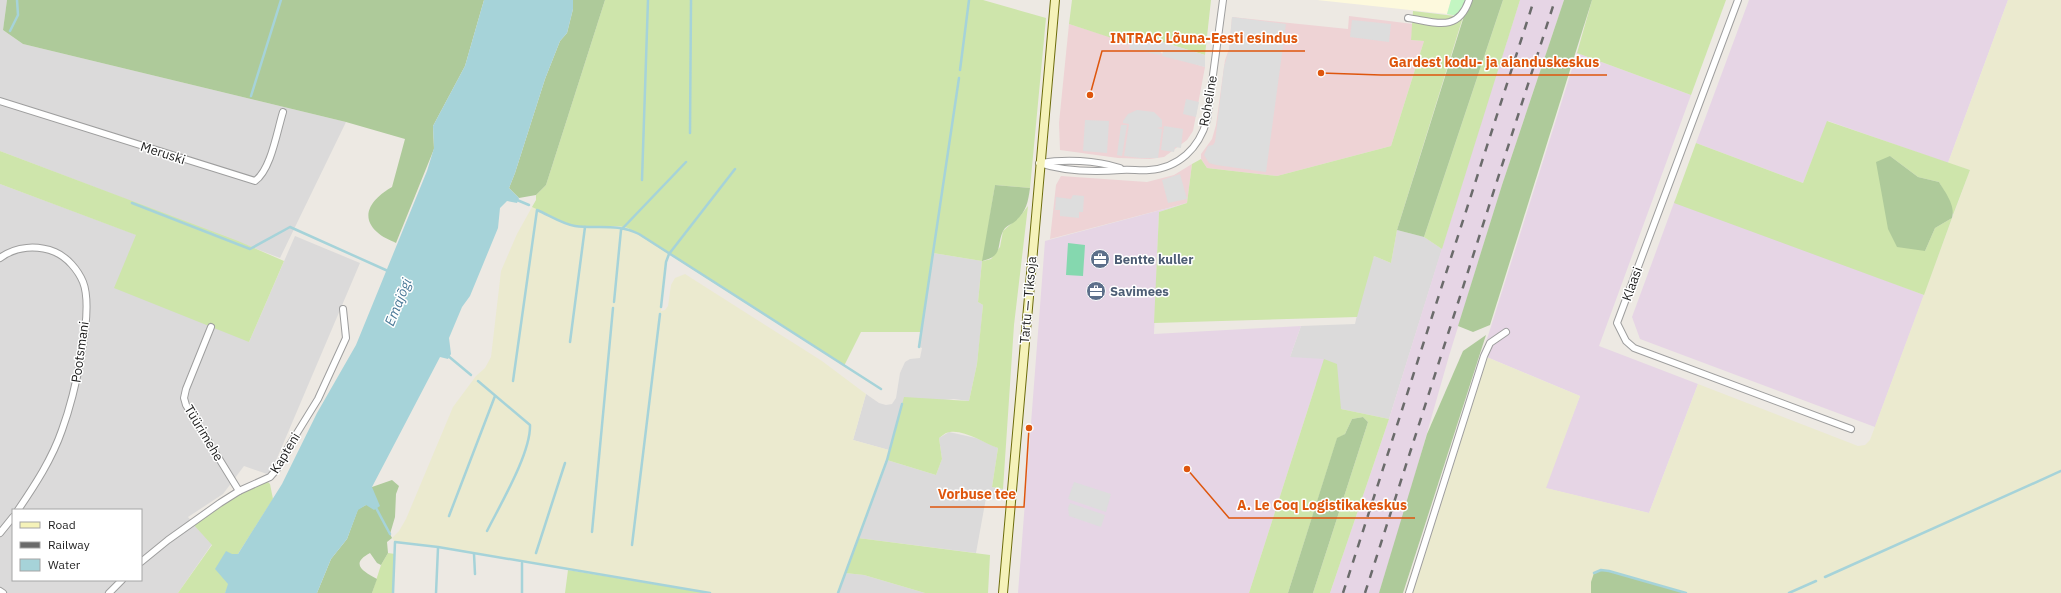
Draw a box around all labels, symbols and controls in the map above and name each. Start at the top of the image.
callout: INTRAC Lõuna-Eesti esindus [1102,25,1305,51]
text: INTRAC Lõuna-Eesti esindus [1110,29,1298,47]
callout: Gardest kodu- ja aianduskeskus [1381,49,1607,75]
text: Gardest kodu- ja aianduskeskus [1389,53,1599,71]
street label: Roheline [1195,74,1221,128]
street label: Meruski [138,138,188,168]
office icon: Bentte kuller [1089,248,1111,270]
place label: Bentte kuller [1114,251,1193,268]
street label: Tartu — Tiksoja [1016,256,1040,344]
street label: Klaasi [1618,265,1646,303]
water label: Emajõgi [380,275,416,329]
office icon: Savimees [1085,280,1107,302]
place label: Savimees [1110,283,1169,300]
street label: Pootsmani [67,320,93,384]
street label: Tüürimehe [181,402,227,464]
street label: Kapteni [266,429,304,477]
callout: Vorbuse tee [930,481,1024,507]
text: Vorbuse tee [938,485,1016,503]
callout: A. Le Coq Logistikakeskus [1229,492,1415,518]
text: A. Le Coq Logistikakeskus [1237,496,1407,514]
legend [12,509,142,581]
text: Road [48,517,76,532]
text: Railway [48,537,90,552]
text: Water [48,557,81,572]

